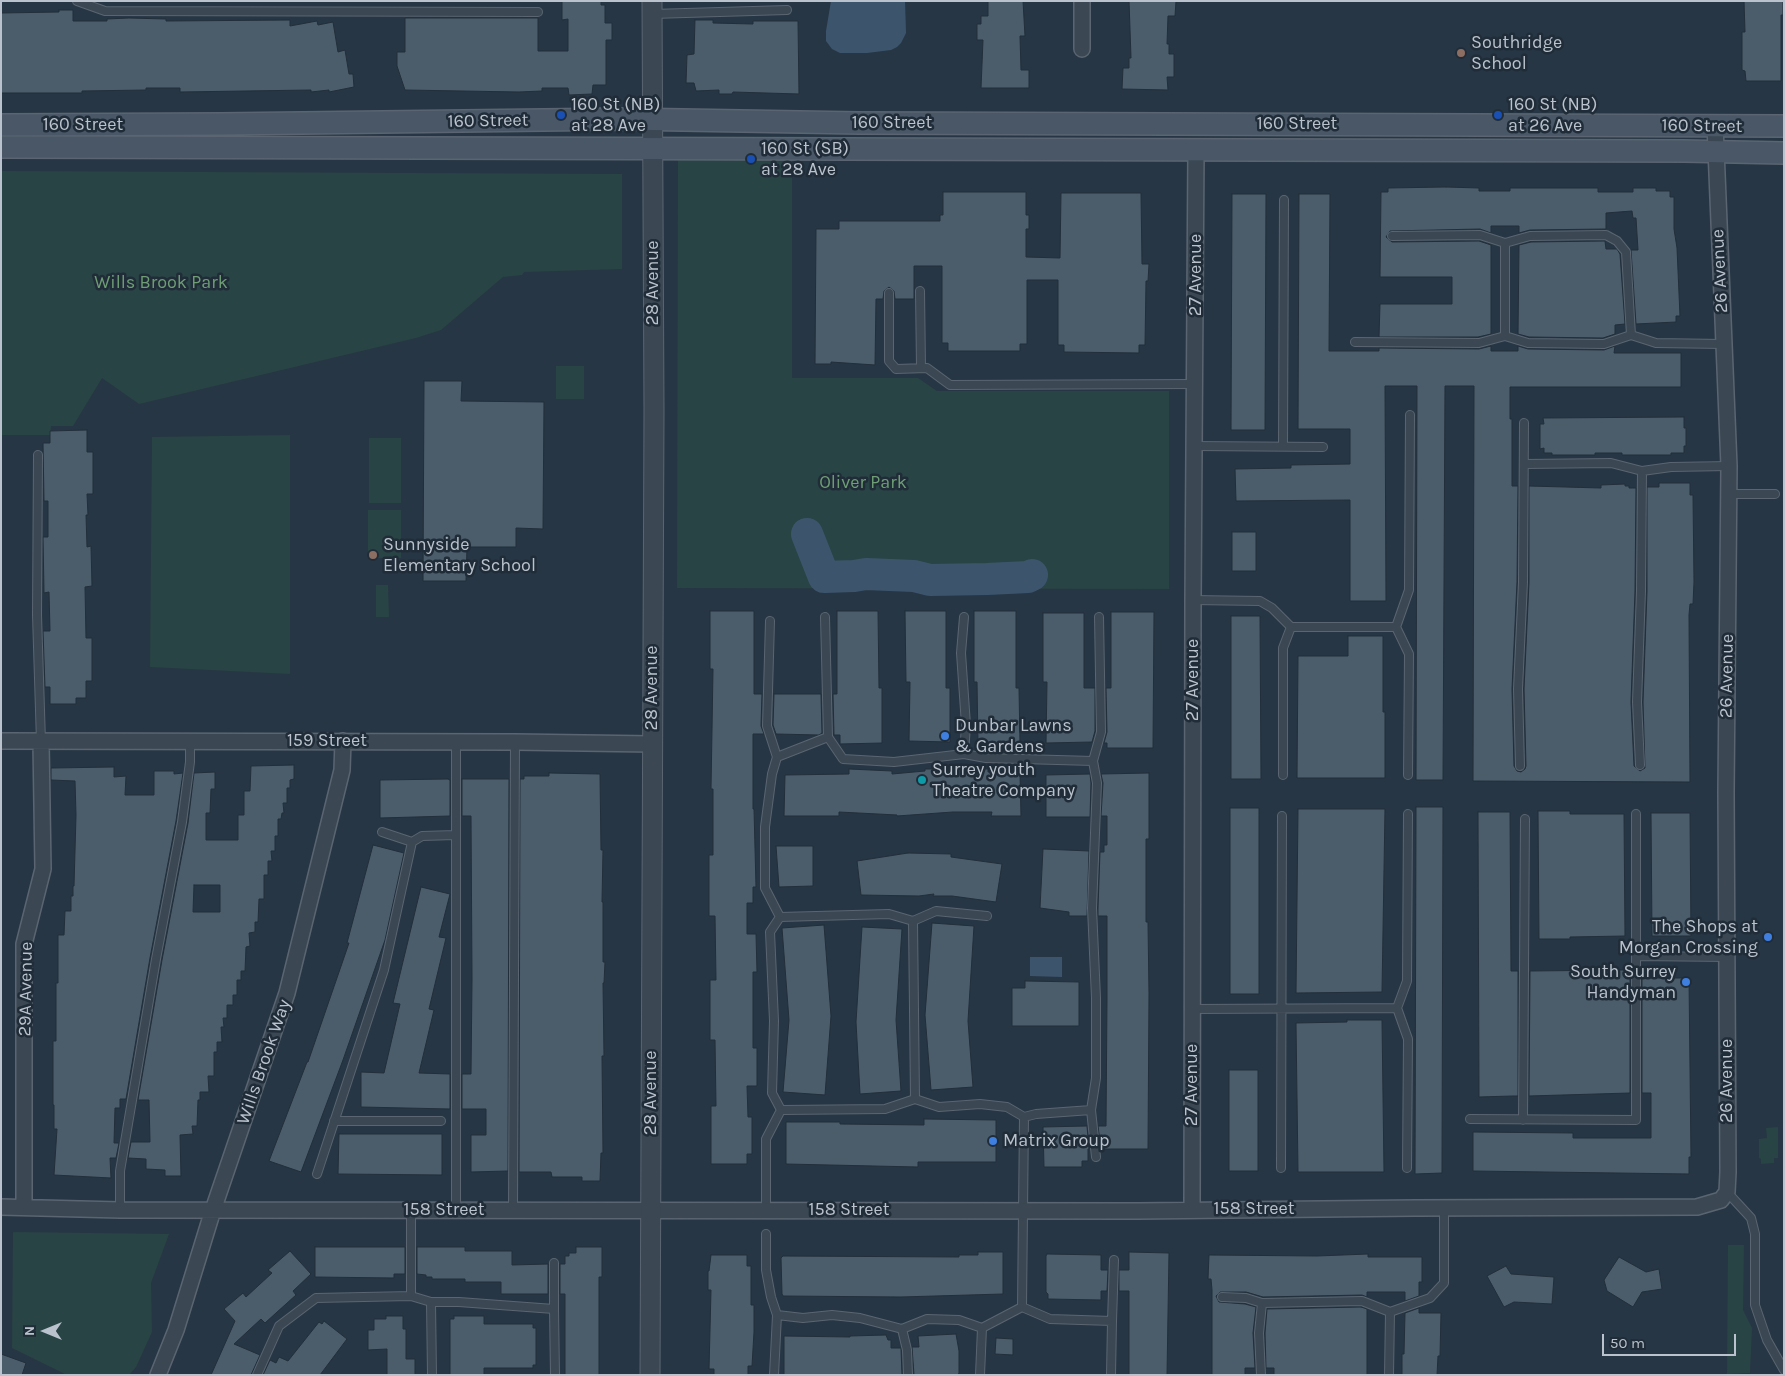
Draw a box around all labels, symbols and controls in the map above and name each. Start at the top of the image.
place label: Southridge School [1471,32,1562,74]
marker: Southridge School [1455,47,1467,59]
place label: 160 St (NB) at 28 Ave [571,94,660,136]
place label: 160 St (NB) at 26 Ave [1508,94,1597,136]
street label: 160 Street [448,109,528,133]
marker: 160 St (NB) at 28 Ave [555,109,567,121]
marker: 160 St (NB) at 26 Ave [1492,109,1504,121]
street label: 160 Street [852,112,932,134]
street label: 160 Street [1257,113,1337,135]
street label: 160 Street [43,114,123,136]
street label: 160 Street [1662,114,1742,138]
place label: 160 St (SB) at 28 Ave [761,138,849,180]
marker: 160 St (SB) at 28 Ave [745,153,757,165]
street label: 26 Avenue [1707,228,1733,314]
street label: 27 Avenue [1185,234,1207,316]
street label: 28 Avenue [642,240,664,326]
park label: Wills Brook Park [94,272,228,294]
park label: Oliver Park [819,472,907,494]
place label: Sunnyside Elementary School [383,534,536,576]
marker: Sunnyside Elementary School [367,549,379,561]
street label: 26 Avenue [1715,634,1739,718]
street label: 27 Avenue [1182,639,1204,721]
street label: 28 Avenue [641,645,663,731]
place label: Dunbar Lawns & Gardens [955,715,1072,758]
street label: 159 Street [287,730,367,752]
marker: Dunbar Lawns & Gardens [939,730,951,742]
place label: Surrey youth Theatre Company [932,759,1075,802]
marker: Surrey youth Theatre Company [916,774,928,786]
place label: The Shops at Morgan Crossing [1619,916,1758,959]
marker: The Shops at Morgan Crossing [1762,931,1774,943]
street label: 29A Avenue [14,941,38,1037]
place label: South Surrey Handyman [1570,961,1676,1004]
marker: South Surrey Handyman [1680,976,1692,988]
street label: Wills Brook Way [232,997,296,1127]
street label: 26 Avenue [1716,1039,1738,1123]
street label: 27 Avenue [1181,1044,1203,1126]
street label: 28 Avenue [640,1050,662,1136]
place label: Matrix Group [1003,1130,1110,1152]
marker: Matrix Group [987,1135,999,1147]
street label: 158 Street [1214,1198,1294,1220]
street label: 158 Street [404,1199,484,1221]
street label: 158 Street [809,1199,889,1221]
north arrow [20,1306,70,1356]
scale bar [1605,1324,1739,1356]
text: N [21,1326,38,1336]
text: 50 m [1610,1334,1645,1352]

